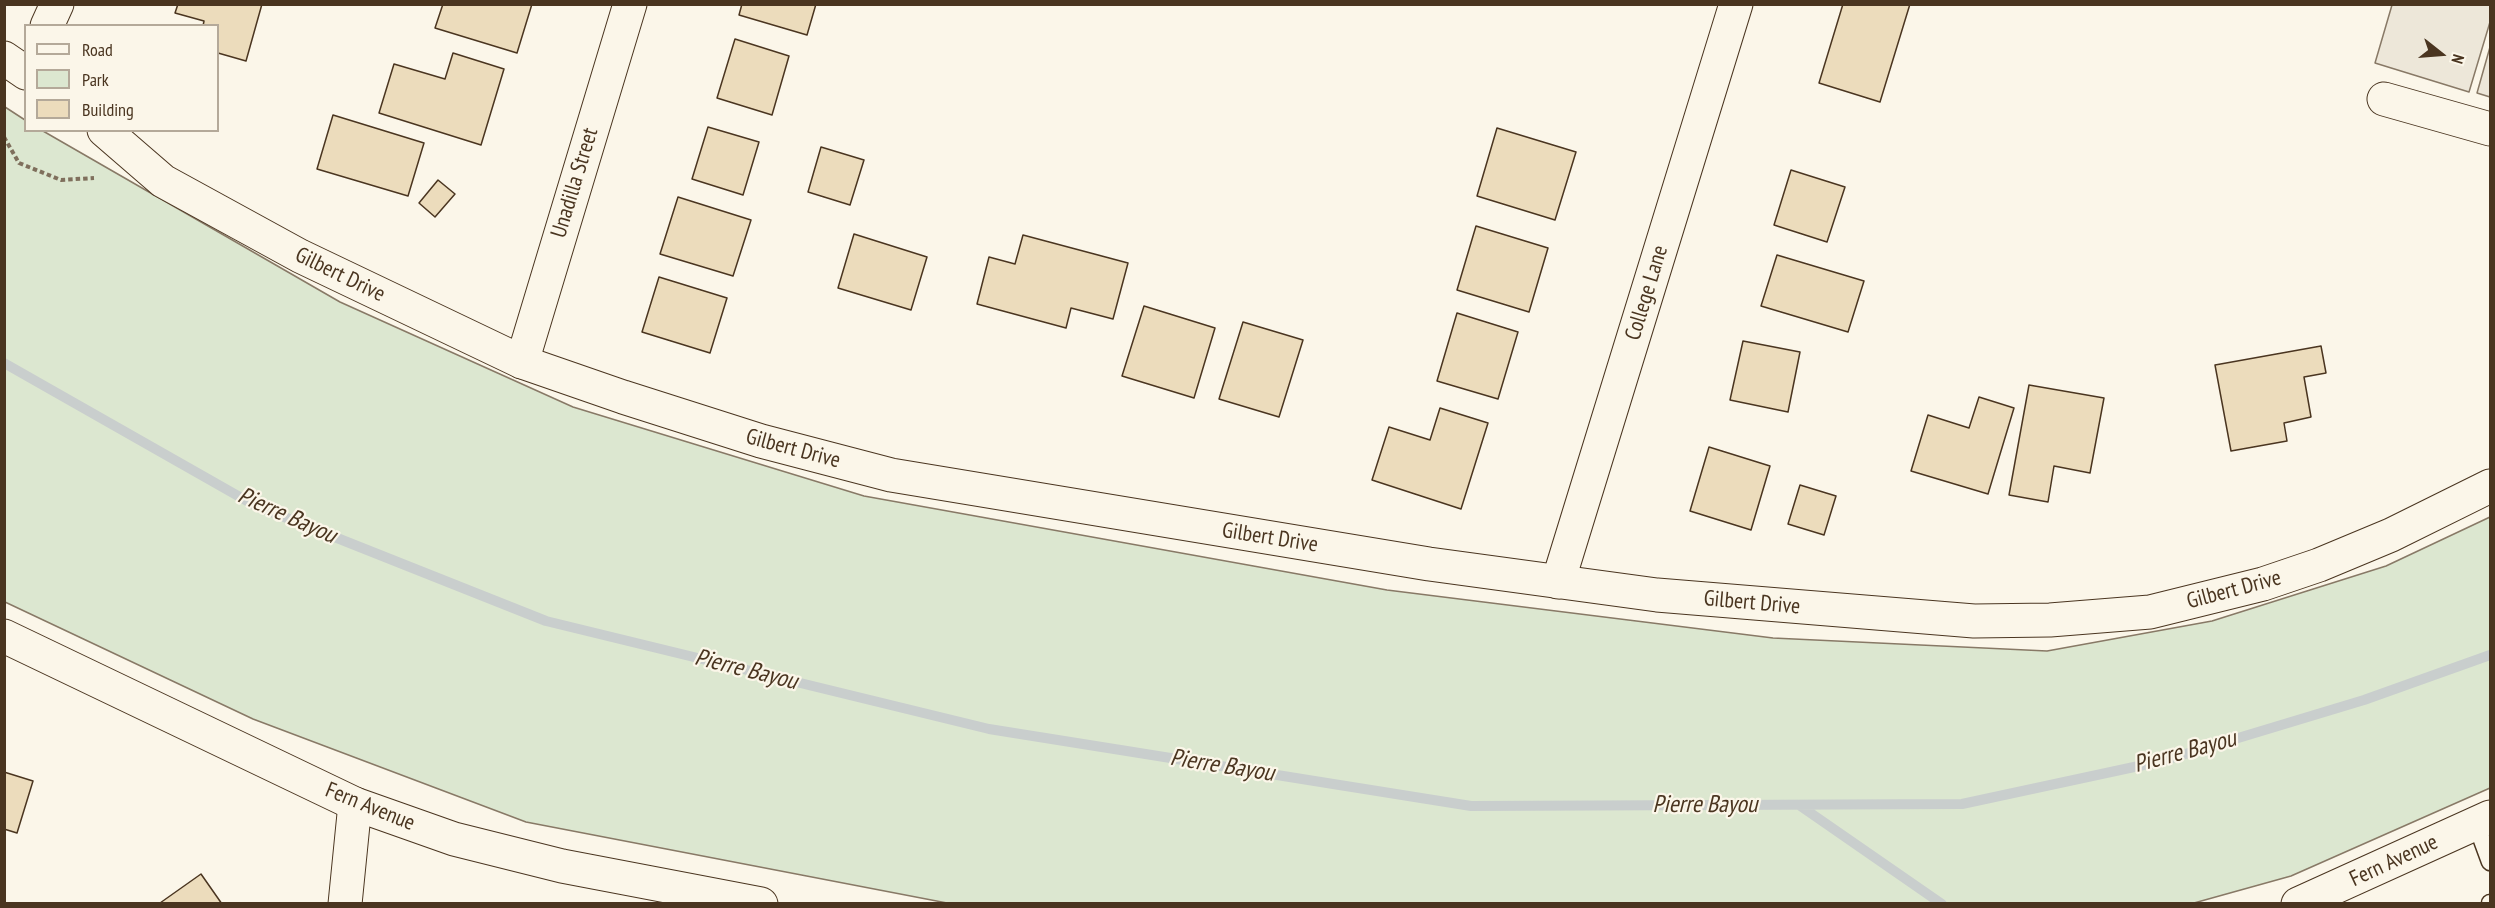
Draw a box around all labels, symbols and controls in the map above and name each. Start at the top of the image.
legend [24,24,219,132]
north arrow [2411,24,2471,84]
text: Road [82,38,113,61]
text: N [2447,52,2469,66]
text: Park [82,68,109,91]
text: Building [82,98,134,121]
street label: Unadilla Street [546,125,604,241]
street label: Gilbert Drive [291,242,389,308]
street label: College Lane [1620,242,1674,344]
street label: Gilbert Drive [743,424,843,474]
water label: Pierre Bayou [233,482,341,550]
street label: Gilbert Drive [1220,517,1320,559]
street label: Gilbert Drive [2184,565,2284,615]
street label: Gilbert Drive [1703,586,1801,620]
water label: Pierre Bayou [692,643,800,697]
water label: Pierre Bayou [2131,725,2239,779]
water label: Pierre Bayou [1168,744,1276,788]
street label: Fern Avenue [321,777,419,837]
water label: Pierre Bayou [1653,791,1757,819]
street label: Fern Avenue [2346,829,2442,893]

